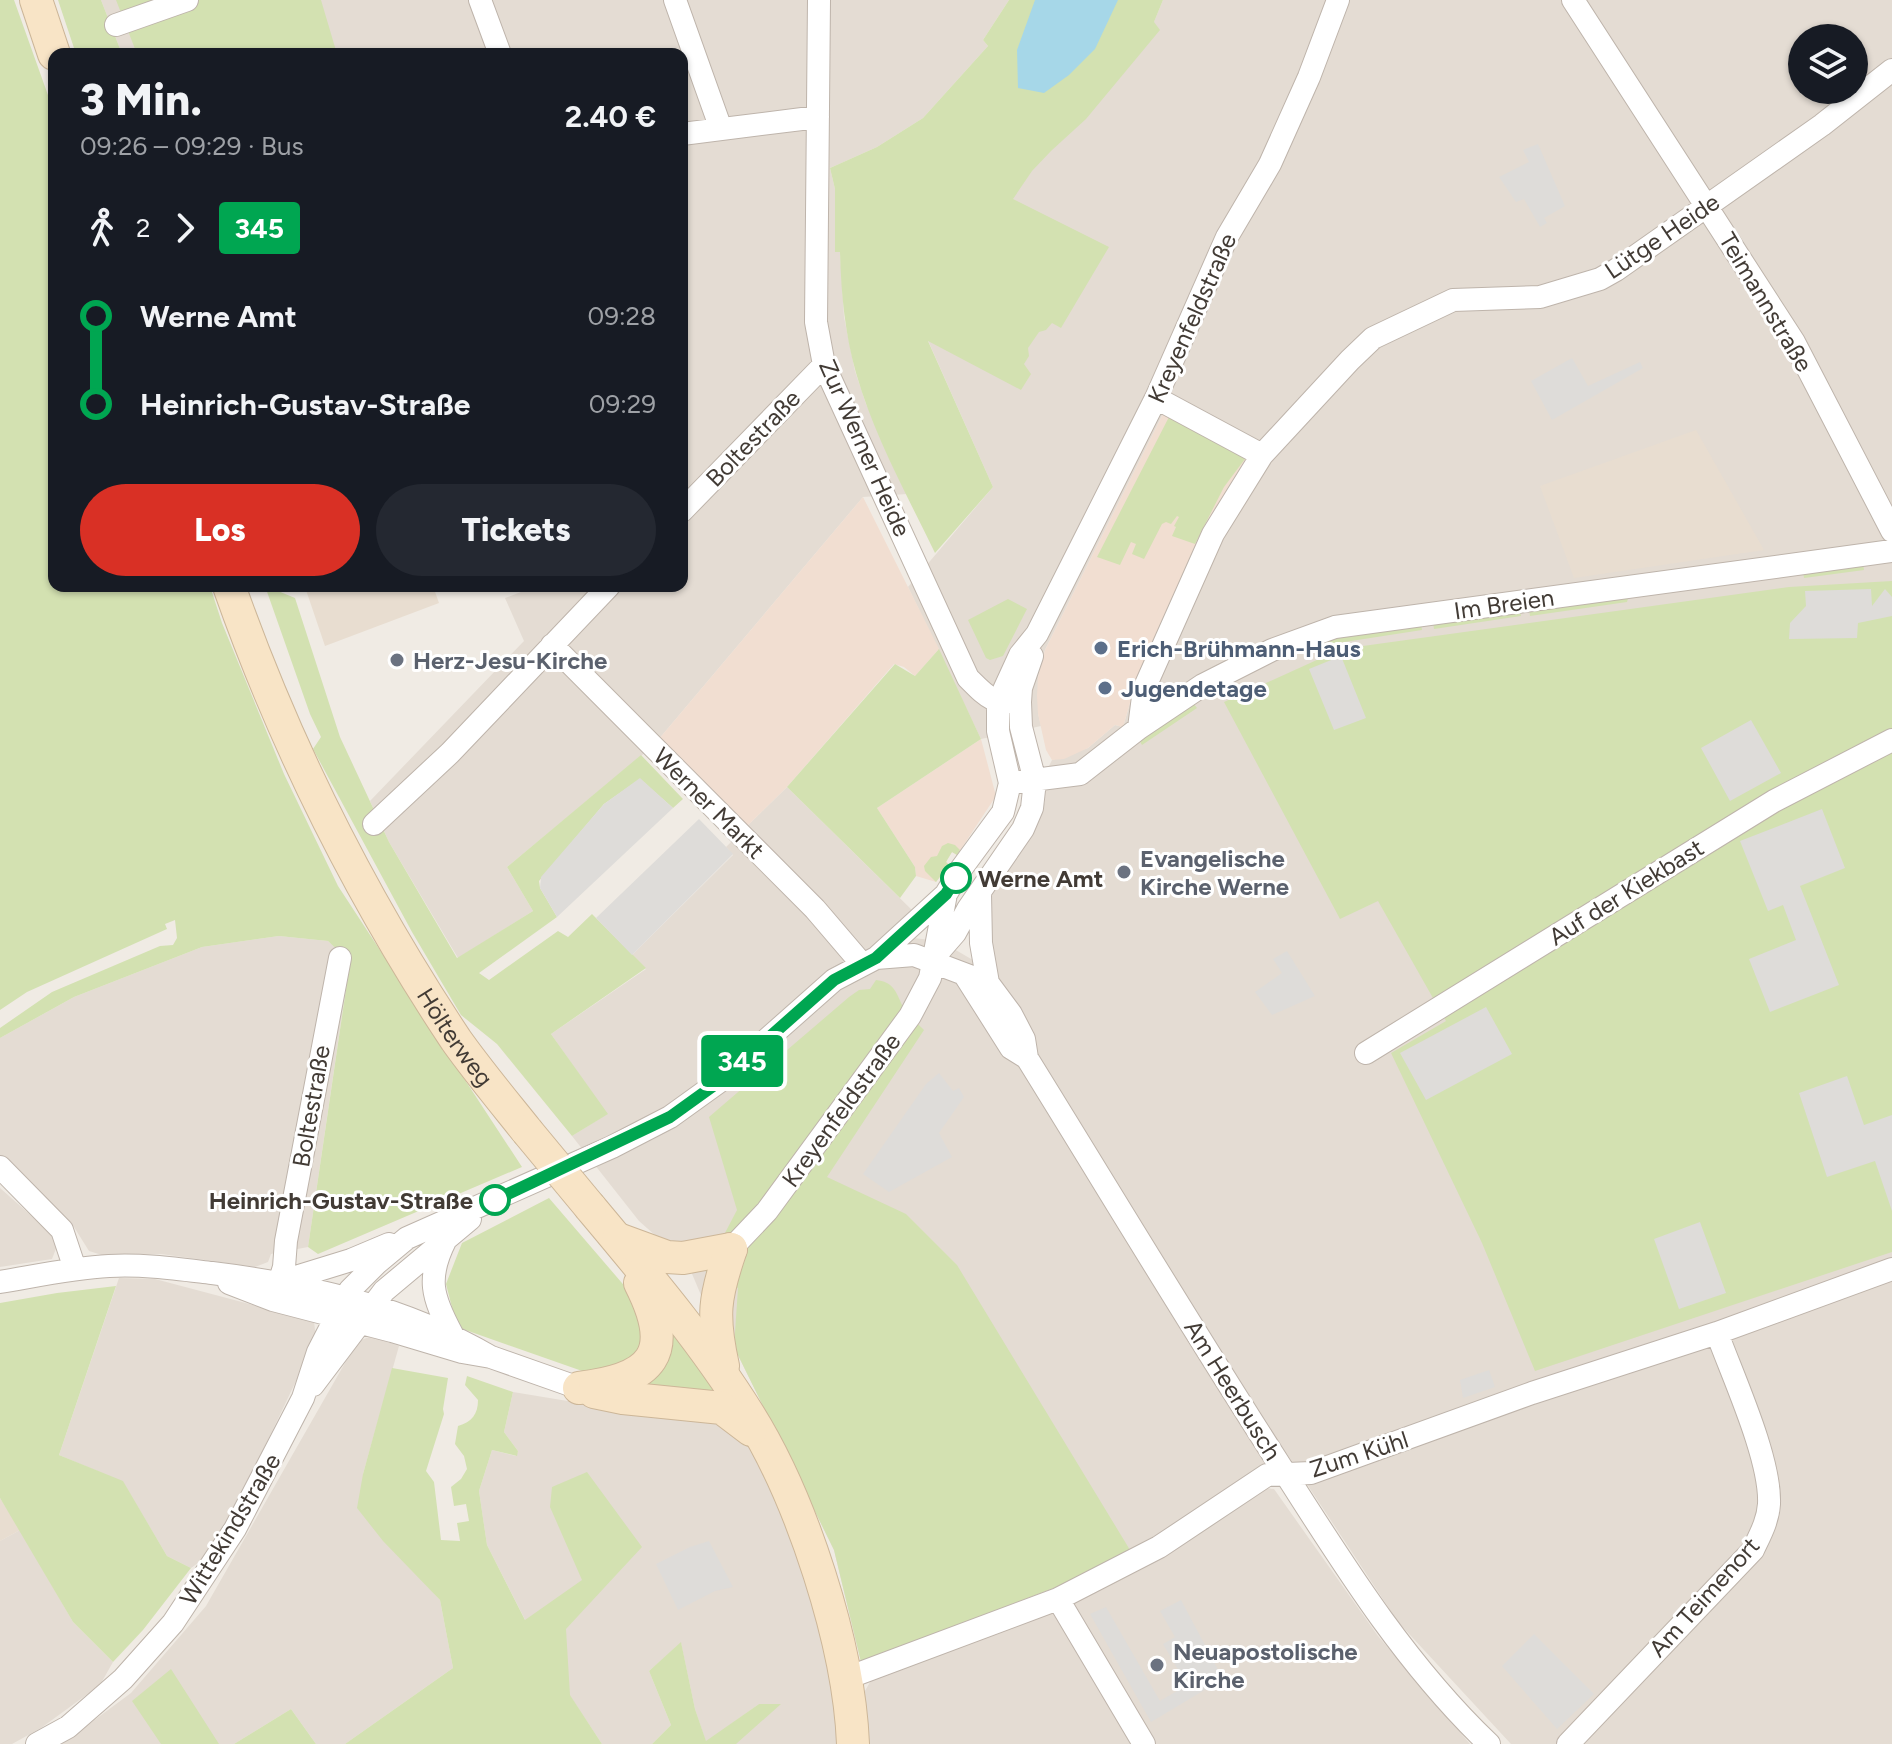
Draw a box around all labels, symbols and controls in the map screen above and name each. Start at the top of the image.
map controls [1788,24,1868,104]
button: layers [1788,24,1868,104]
text: 3 Min. [80,73,202,126]
text: 2.40 € [565,98,656,135]
text: 09:26 – 09:29 · Bus [80,130,304,162]
street label: Lütge Heide [1599,187,1725,285]
icon: walk [80,206,124,250]
icon: forward [163,206,207,250]
text: 345 [235,211,284,245]
text: 2 [136,212,151,244]
street label: Teimannstraße [1713,227,1819,377]
street label: Kreyenfeldstraße [1142,229,1242,407]
text: Werne Amt [140,298,297,335]
text: 09:28 [588,300,656,332]
street label: Zur Werner Heide [813,355,917,541]
street label: Boltestraße [700,384,806,492]
text: Heinrich-Gustav-Straße [140,386,470,423]
text: 09:29 [589,388,656,420]
button: Los [80,484,360,576]
button: Tickets [376,484,656,576]
street label: Im Breien [1452,583,1556,625]
place label: Erich-Brühmann-Haus [1117,634,1361,663]
marker: Erich-Brühmann-Haus [1092,639,1110,657]
place label: Herz-Jesu-Kirche [413,646,607,675]
marker: Herz-Jesu-Kirche [388,651,406,669]
place label: Jugendetage [1121,674,1267,703]
marker: Jugendetage [1096,679,1114,697]
street label: Werner Markt [647,741,771,865]
street label: Auf der Kiekbast [1543,833,1709,951]
place label: Evangelische Kirche Werne [1140,844,1289,901]
marker: Werne Amt [941,863,971,893]
marker: Evangelische Kirche Werne [1115,863,1133,881]
place label: Werne Amt [978,864,1103,893]
street label: Hölterweg [411,982,500,1092]
street label: Kreyenfeldstraße [776,1028,906,1192]
line badge: 345 [696,1035,788,1087]
street label: Boltestraße [286,1043,336,1169]
text: 345 [717,1044,767,1078]
marker: Heinrich-Gustav-Straße [480,1185,510,1215]
place label: Heinrich-Gustav-Straße [209,1186,473,1215]
street label: Am Heerbusch [1178,1314,1288,1466]
street label: Zum Kühl [1306,1424,1412,1484]
street label: Wittekindstraße [173,1448,287,1610]
street label: Am Teimenort [1643,1531,1765,1663]
place label: Neuapostolische Kirche [1173,1637,1358,1694]
marker: Neuapostolische Kirche [1148,1656,1166,1674]

